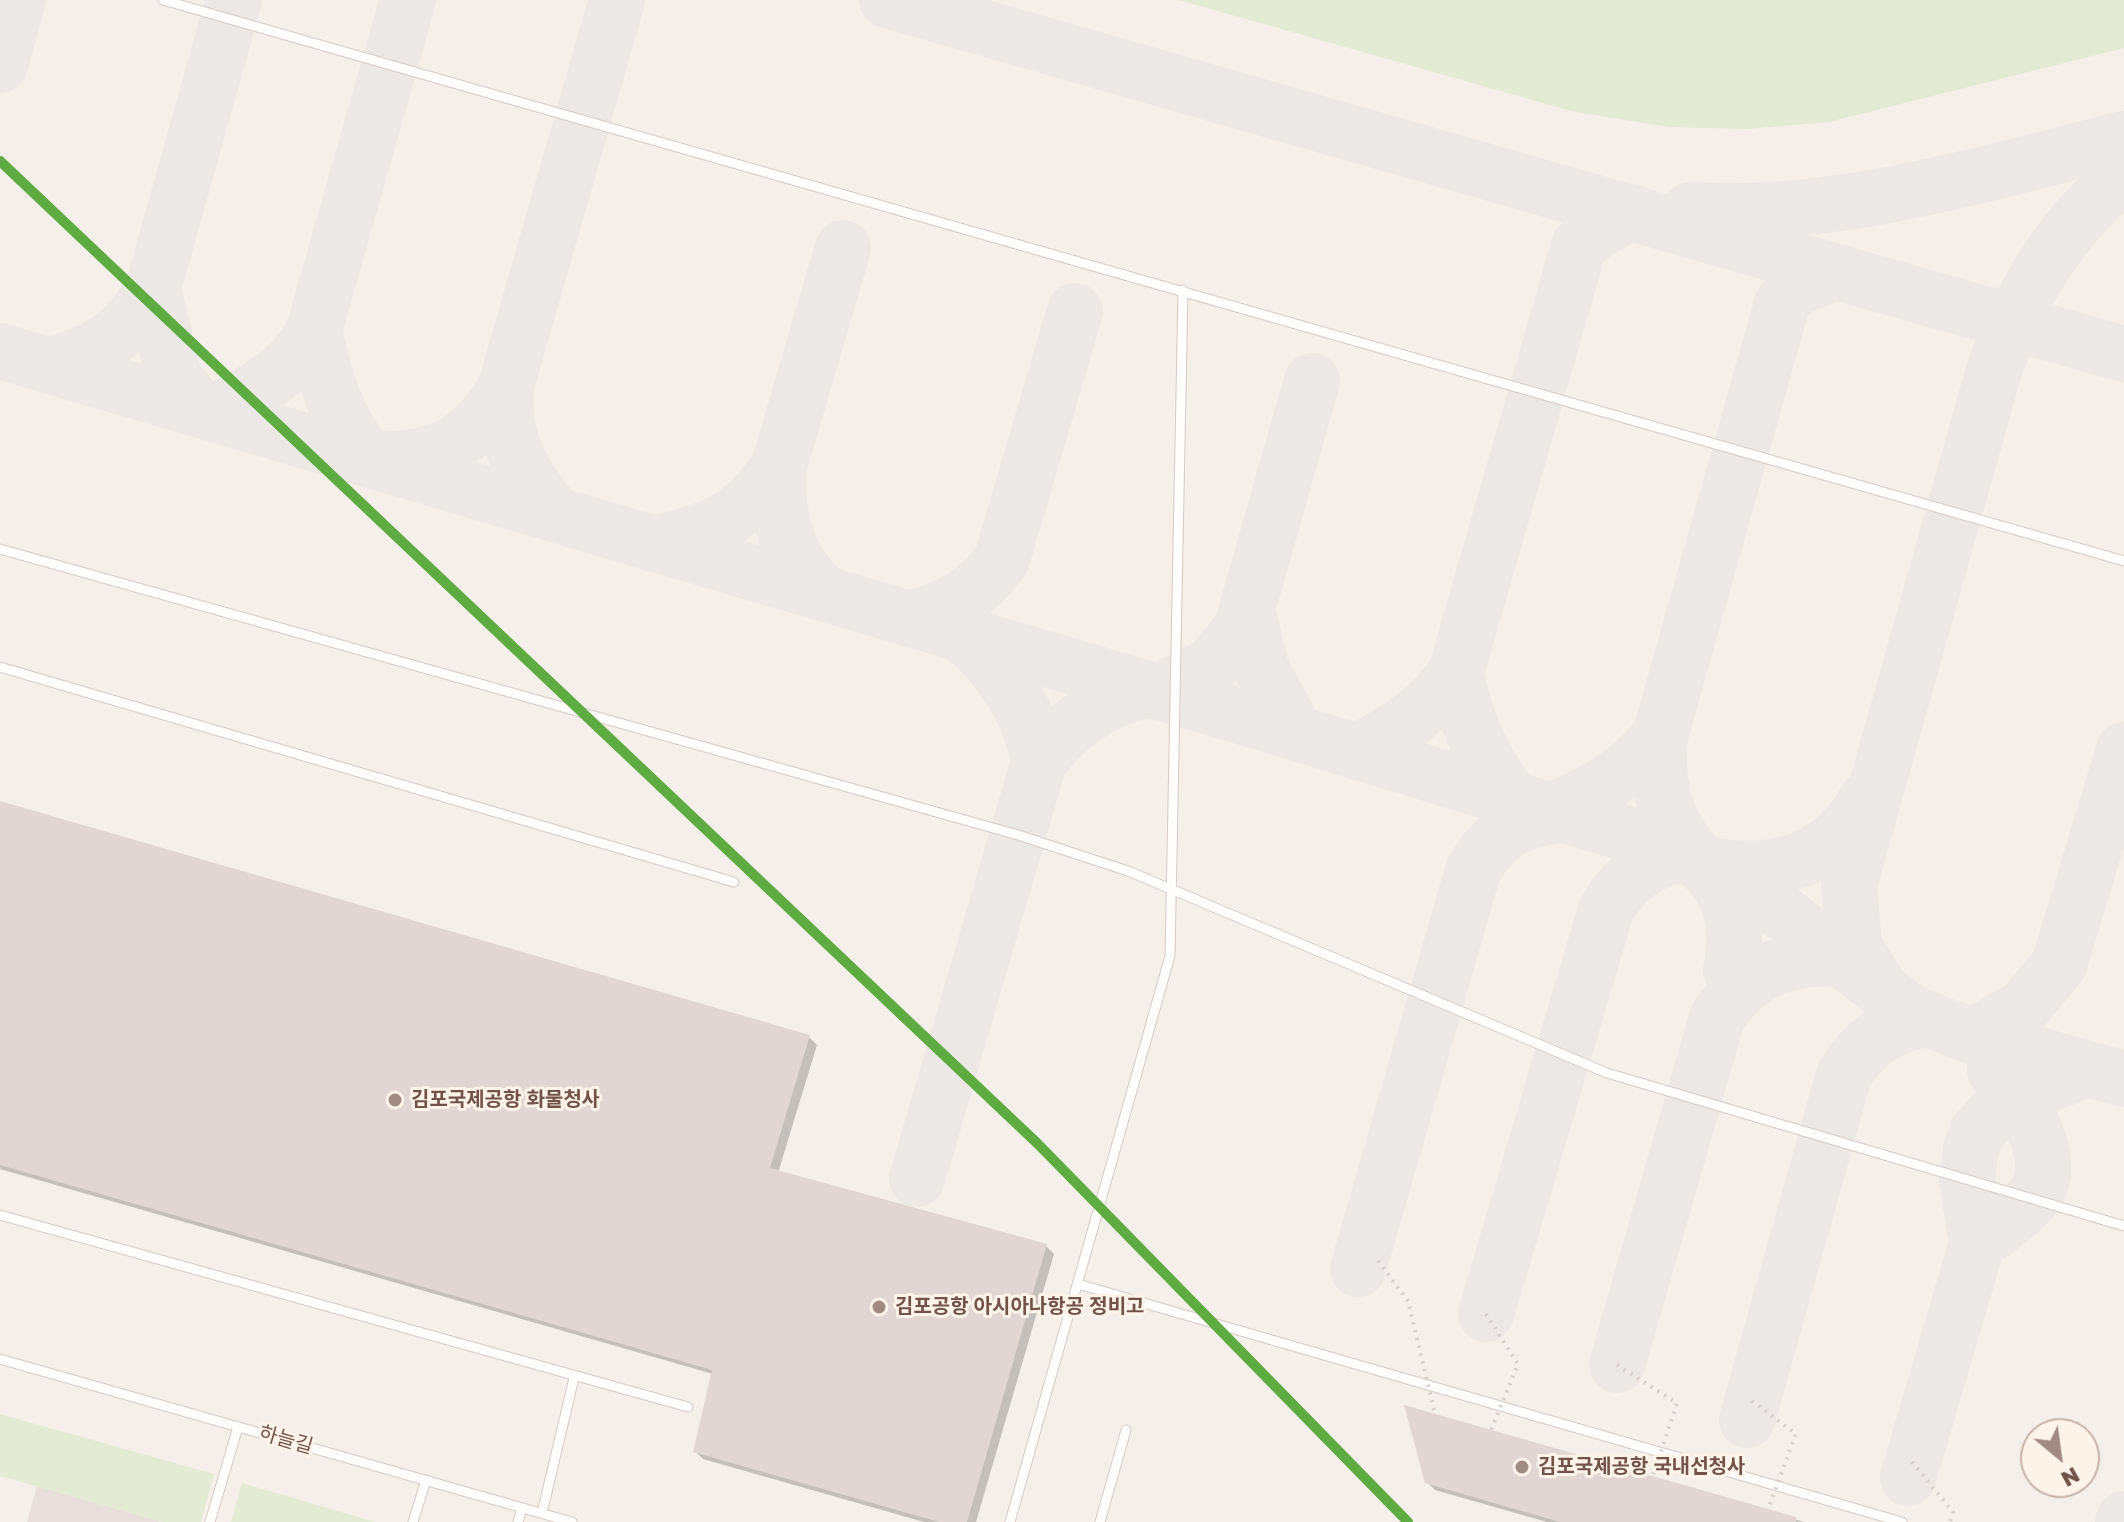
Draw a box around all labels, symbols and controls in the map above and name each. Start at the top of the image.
place label: 김포국제공항 화물청사 [411,1088,600,1112]
marker: 김포국제공항 화물청사 [386,1091,404,1109]
place label: 김포공항 아시아나항공 정비고 [895,1295,1144,1319]
marker: 김포공항 아시아나항공 정비고 [870,1298,888,1316]
north arrow [2020,1418,2100,1498]
street label: 하늘길 [256,1421,316,1459]
place label: 김포국제공항 국내선청사 [1538,1455,1745,1479]
marker: 김포국제공항 국내선청사 [1513,1458,1531,1476]
text: N [2057,1462,2085,1494]

